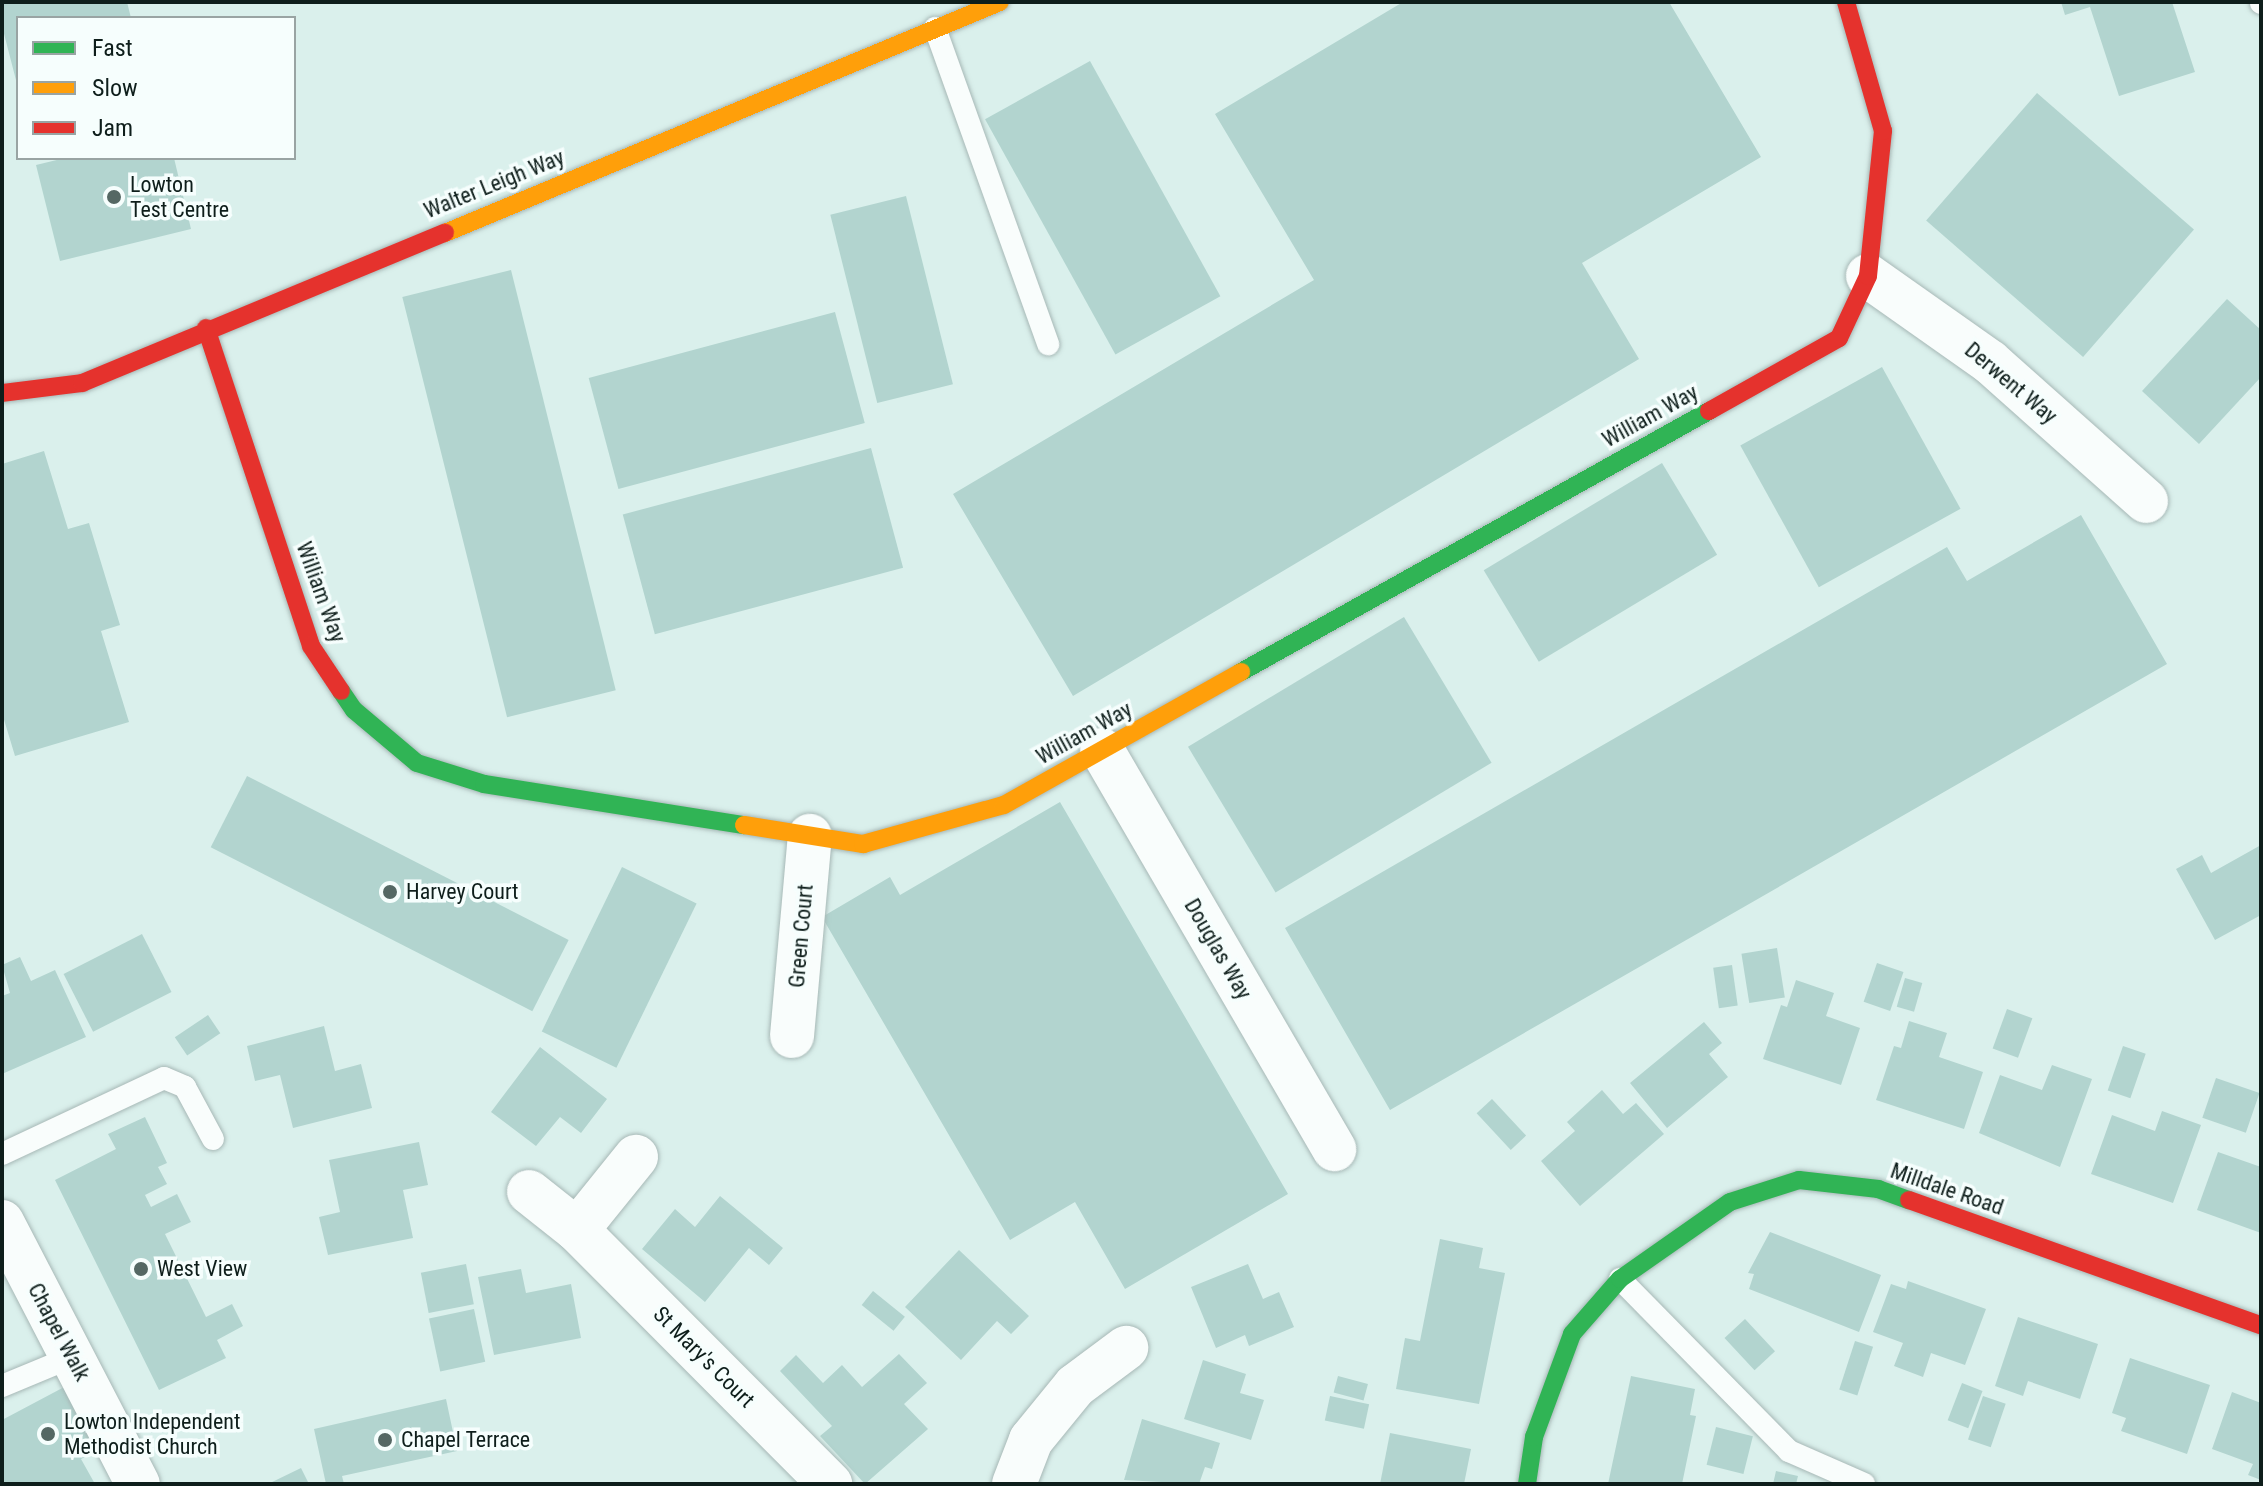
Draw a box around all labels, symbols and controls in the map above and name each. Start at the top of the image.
legend [16,16,296,160]
text: Fast [92,34,133,62]
text: Slow [92,74,138,102]
text: Jam [92,114,133,142]
street label: Walter Leigh Way [420,144,568,224]
place label: Lowton Test Centre [130,171,229,222]
marker: Lowton Test Centre [105,188,123,206]
street label: Derwent Way [1959,337,2063,429]
street label: William Way [1598,379,1702,453]
street label: William Way [291,538,351,646]
street label: William Way [1032,696,1136,770]
place label: Harvey Court [406,879,519,905]
marker: Harvey Court [381,883,399,901]
street label: Green Court [783,883,819,989]
street label: Douglas Way [1179,894,1257,1004]
street label: Milldale Road [1887,1157,2007,1221]
place label: West View [157,1256,247,1282]
marker: West View [132,1260,150,1278]
street label: Chapel Walk [22,1279,96,1385]
street label: St Mary's Court [648,1301,760,1413]
place label: Lowton Independent Methodist Church [64,1408,240,1460]
marker: Lowton Independent Methodist Church [39,1425,57,1443]
place label: Chapel Terrace [401,1427,531,1453]
marker: Chapel Terrace [376,1431,394,1449]

